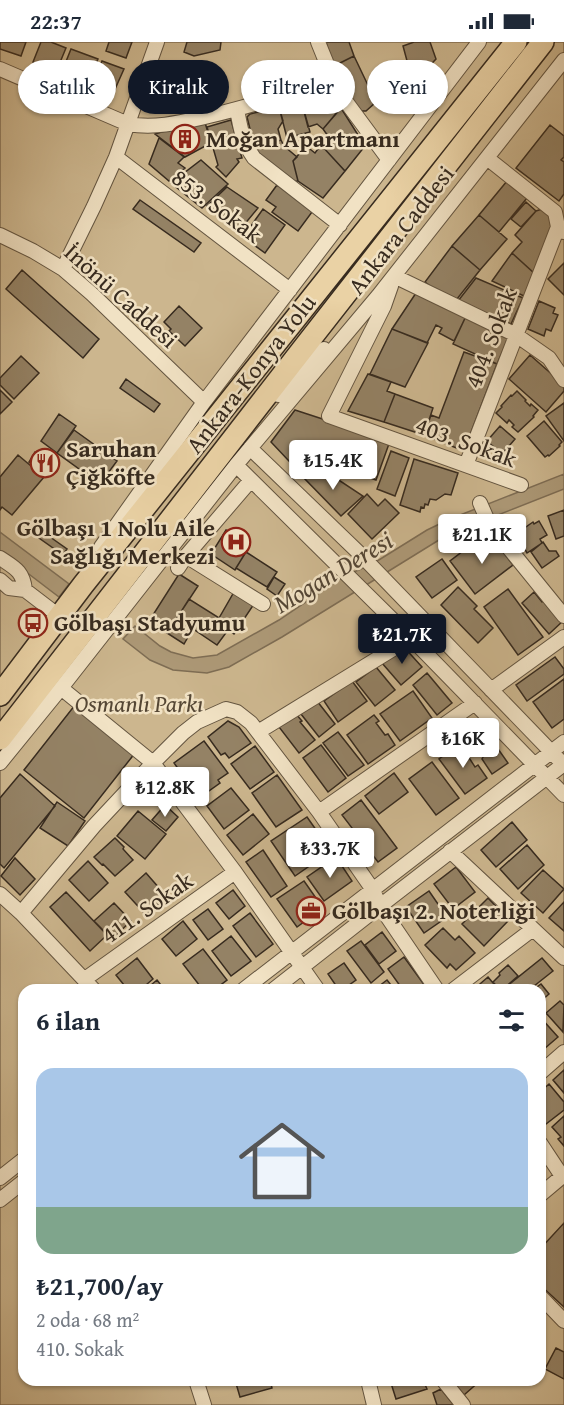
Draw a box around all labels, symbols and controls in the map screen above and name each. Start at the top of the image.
text: 22:37 [30,5,82,37]
chip: Satılık [18,60,116,114]
chip: Kiralık [128,60,229,114]
chip: Filtreler [241,60,355,114]
chip: Yeni [367,60,448,114]
place label: Moğan Apartmanı [206,121,400,156]
building icon: Moğan Apartmanı [169,123,201,155]
street label: Ankara Caddesi [339,157,462,302]
street label: 853. Sokak [165,160,271,252]
street label: İnönü Caddesi [57,235,186,356]
street label: 404. Sokak [455,282,526,393]
street label: Ankara-Konya Yolu [177,287,324,461]
street label: 403. Sokak [411,407,522,476]
place label: Saruhan Çiğköfte [66,431,156,494]
pin: ₺15.4K [284,440,382,491]
text: ₺15.4K [303,445,363,474]
restaurant icon: Saruhan Çiğköfte [29,447,61,479]
place label: Gölbaşı 1 Nolu Aile Sağlığı Merkezi [17,510,215,573]
pin: ₺21.1K [433,514,531,565]
text: ₺21.1K [452,519,512,548]
water label: Mogan Deresi [266,520,400,623]
hospital icon: Gölbaşı 1 Nolu Aile Sağlığı Merkezi [220,526,252,558]
place label: Gölbaşı Stadyumu [54,605,246,640]
bus stop icon: Gölbaşı Stadyumu [17,607,49,639]
pin: ₺21.7K [353,614,451,665]
text: ₺21.7K [372,619,432,648]
park label: Osmanlı Parkı [75,686,203,721]
pin: ₺16K [427,718,499,769]
text: ₺16K [441,723,485,752]
pin: ₺12.8K [116,767,214,818]
text: ₺12.8K [135,772,195,801]
pin: ₺33.7K [281,828,379,879]
text: ₺33.7K [300,833,360,862]
street label: 411. Sokak [93,863,201,952]
place label: Gölbaşı 2. Noterliği [332,893,535,928]
office icon: Gölbaşı 2. Noterliği [295,895,327,927]
text: 6 ilan [36,1001,100,1040]
icon: filters [495,1004,528,1037]
icon: home [228,1107,336,1215]
text: ₺21,700/ay [36,1266,163,1305]
text: 2 oda · 68 m² [36,1305,139,1334]
text: 410. Sokak [36,1334,124,1363]

